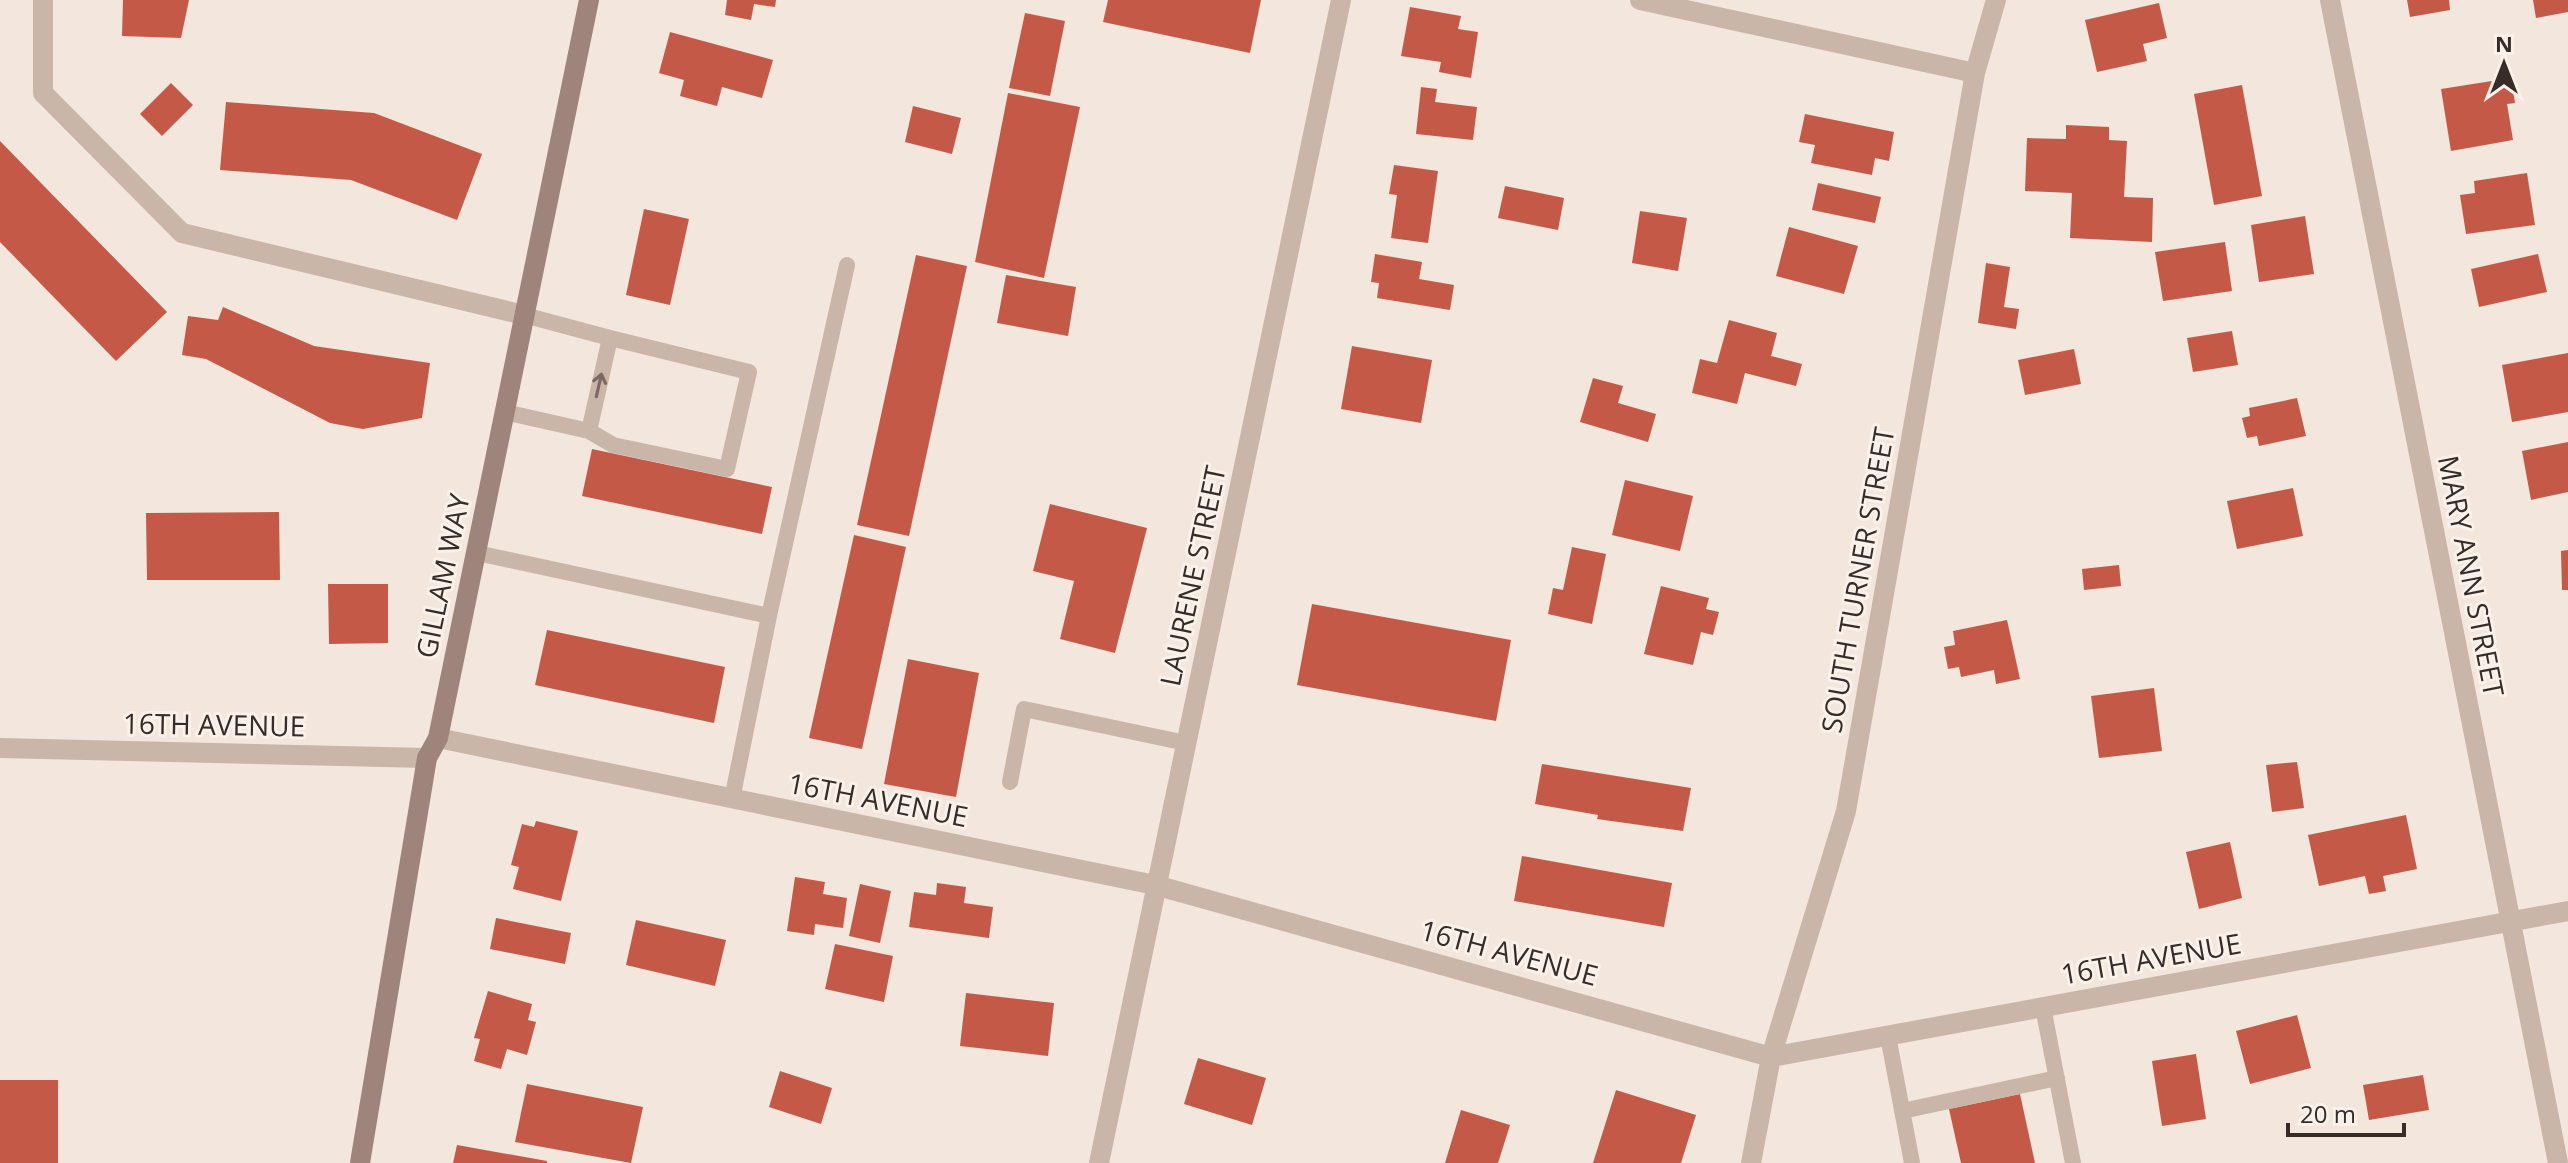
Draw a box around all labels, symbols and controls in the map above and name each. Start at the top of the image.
north arrow [2464,24,2544,104]
text: N [2495,28,2513,58]
one-way arrow [592,372,607,398]
street label: SOUTH TURNER STREET [1811,423,1903,736]
street label: MARY ANN STREET [2430,452,2514,700]
street label: LAURENE STREET [1150,462,1234,689]
street label: GILLAM WAY [406,490,478,661]
street label: 16TH AVENUE [123,703,306,745]
street label: 16TH AVENUE [785,763,971,835]
street label: 16TH AVENUE [1416,910,1602,994]
street label: 16TH AVENUE [2058,923,2244,993]
scale bar [2288,1087,2404,1137]
text: 20 m [2300,1097,2356,1130]

